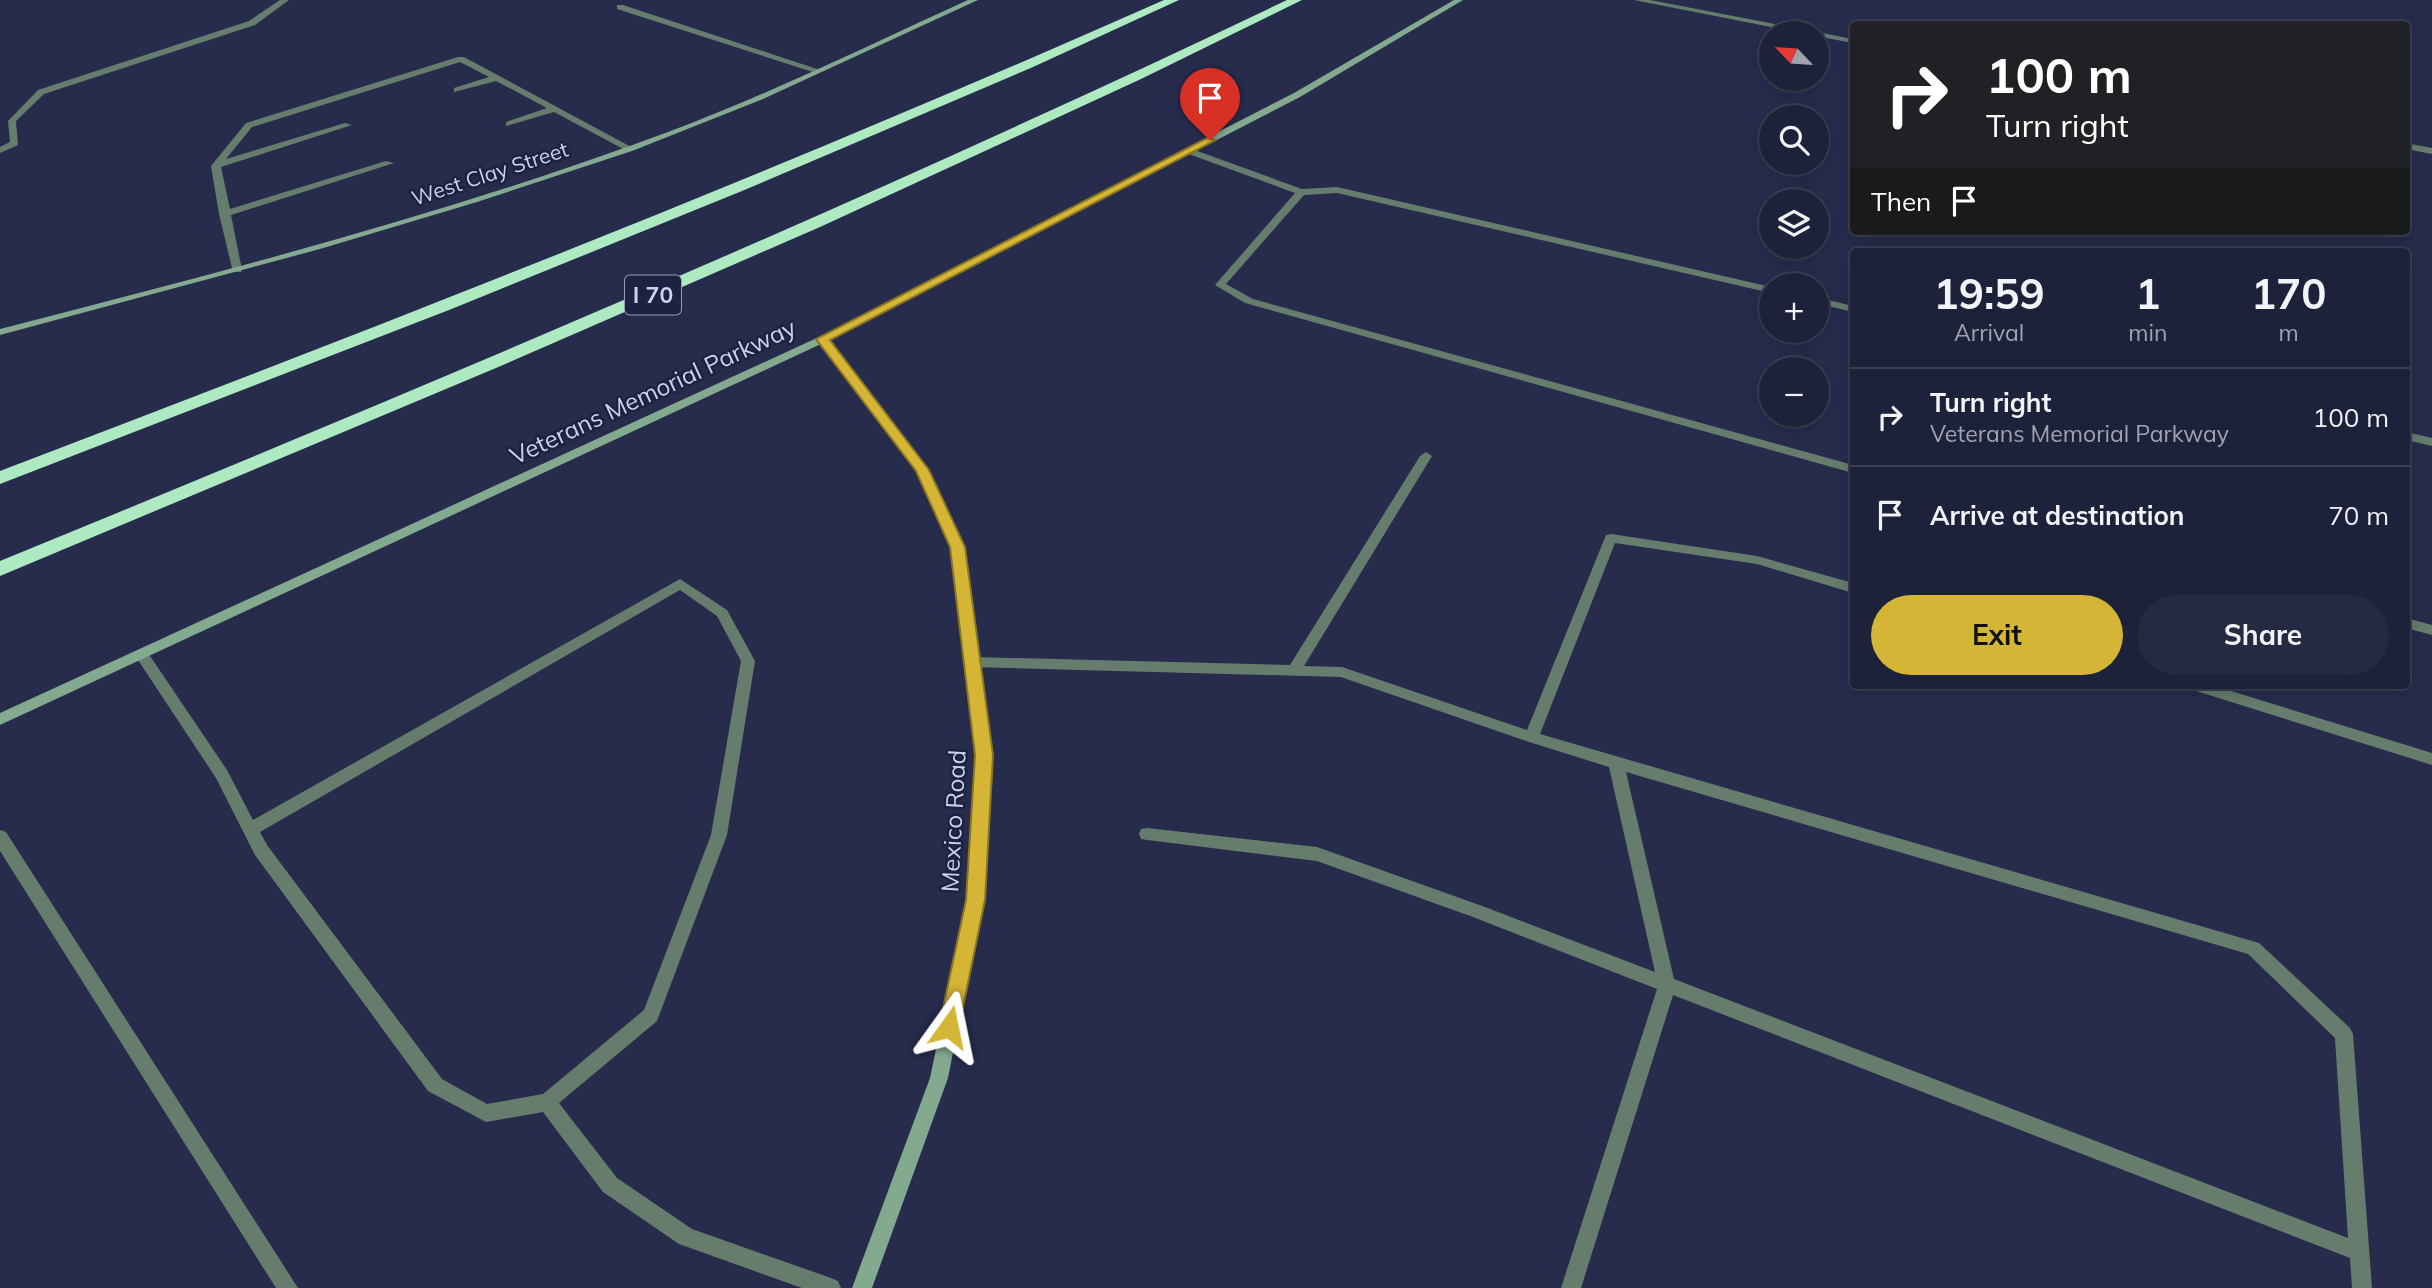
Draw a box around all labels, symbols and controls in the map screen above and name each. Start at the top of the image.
north arrow [1759,21,1829,91]
map controls [1759,21,1829,427]
text: 100 m [1986,44,2132,105]
icon: right [1871,49,1962,140]
pin [1180,68,1240,140]
icon: arrive [1191,79,1229,117]
button: search [1759,105,1829,175]
text: Turn right [1986,105,2129,145]
street label: West Clay Street [408,135,571,211]
icon: arrive [1945,182,1983,220]
text: Then [1871,185,1931,218]
button: layers [1759,189,1829,259]
text: 19:59 [1934,267,2045,320]
text: 1 [2135,267,2160,320]
text: 170 [2251,267,2326,320]
button: + [1759,273,1829,343]
road number: I 70 [625,276,681,314]
street label: Veterans Memorial Parkway [505,311,801,471]
text: Arrival [1954,318,2024,347]
text: min [2128,318,2167,347]
text: m [2279,318,2299,347]
button: − [1759,357,1829,427]
text: Turn right [1930,386,2051,419]
icon: right [1871,398,1909,436]
text: 100 m [2313,401,2389,434]
text: Veterans Memorial Parkway [1930,419,2229,448]
icon: arrive [1871,496,1909,534]
text: Arrive at destination [1930,499,2185,532]
text: 70 m [2328,499,2389,532]
button: Exit [1871,595,2123,675]
button: Share [2137,595,2389,675]
street label: Mexico Road [934,749,972,893]
position arrow [912,990,986,1064]

